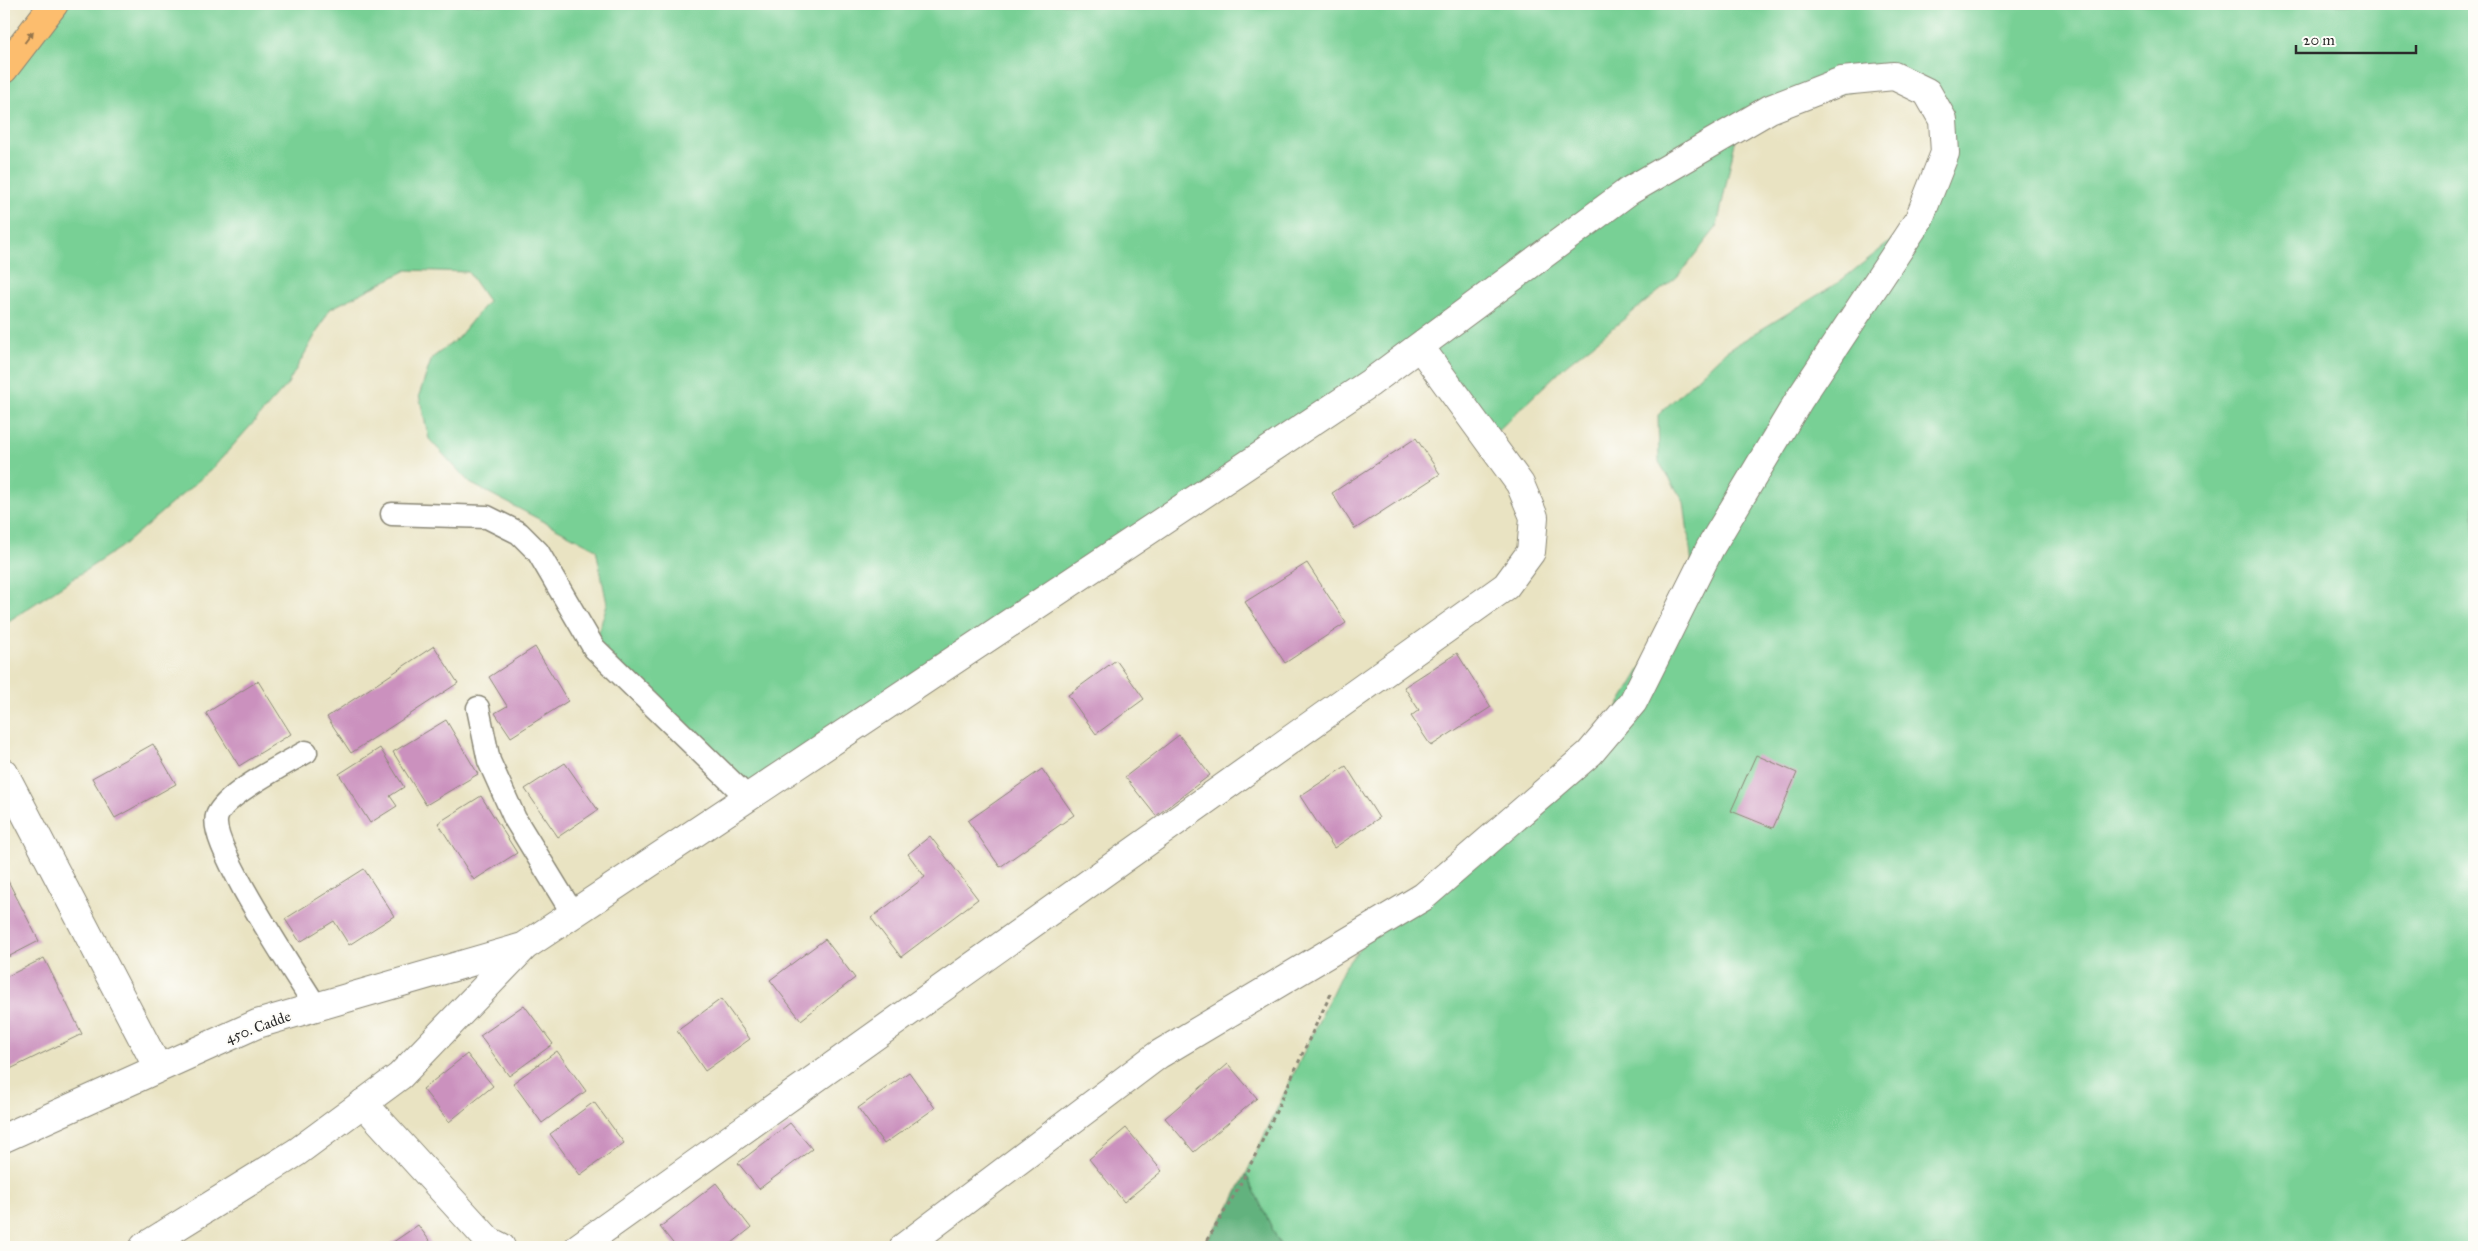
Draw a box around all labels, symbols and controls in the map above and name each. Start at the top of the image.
scale bar [2296,22,2416,54]
one-way arrow [23,31,34,44]
text: 20 m [2303,31,2335,49]
street label: 450. Cadde [223,1007,293,1047]

